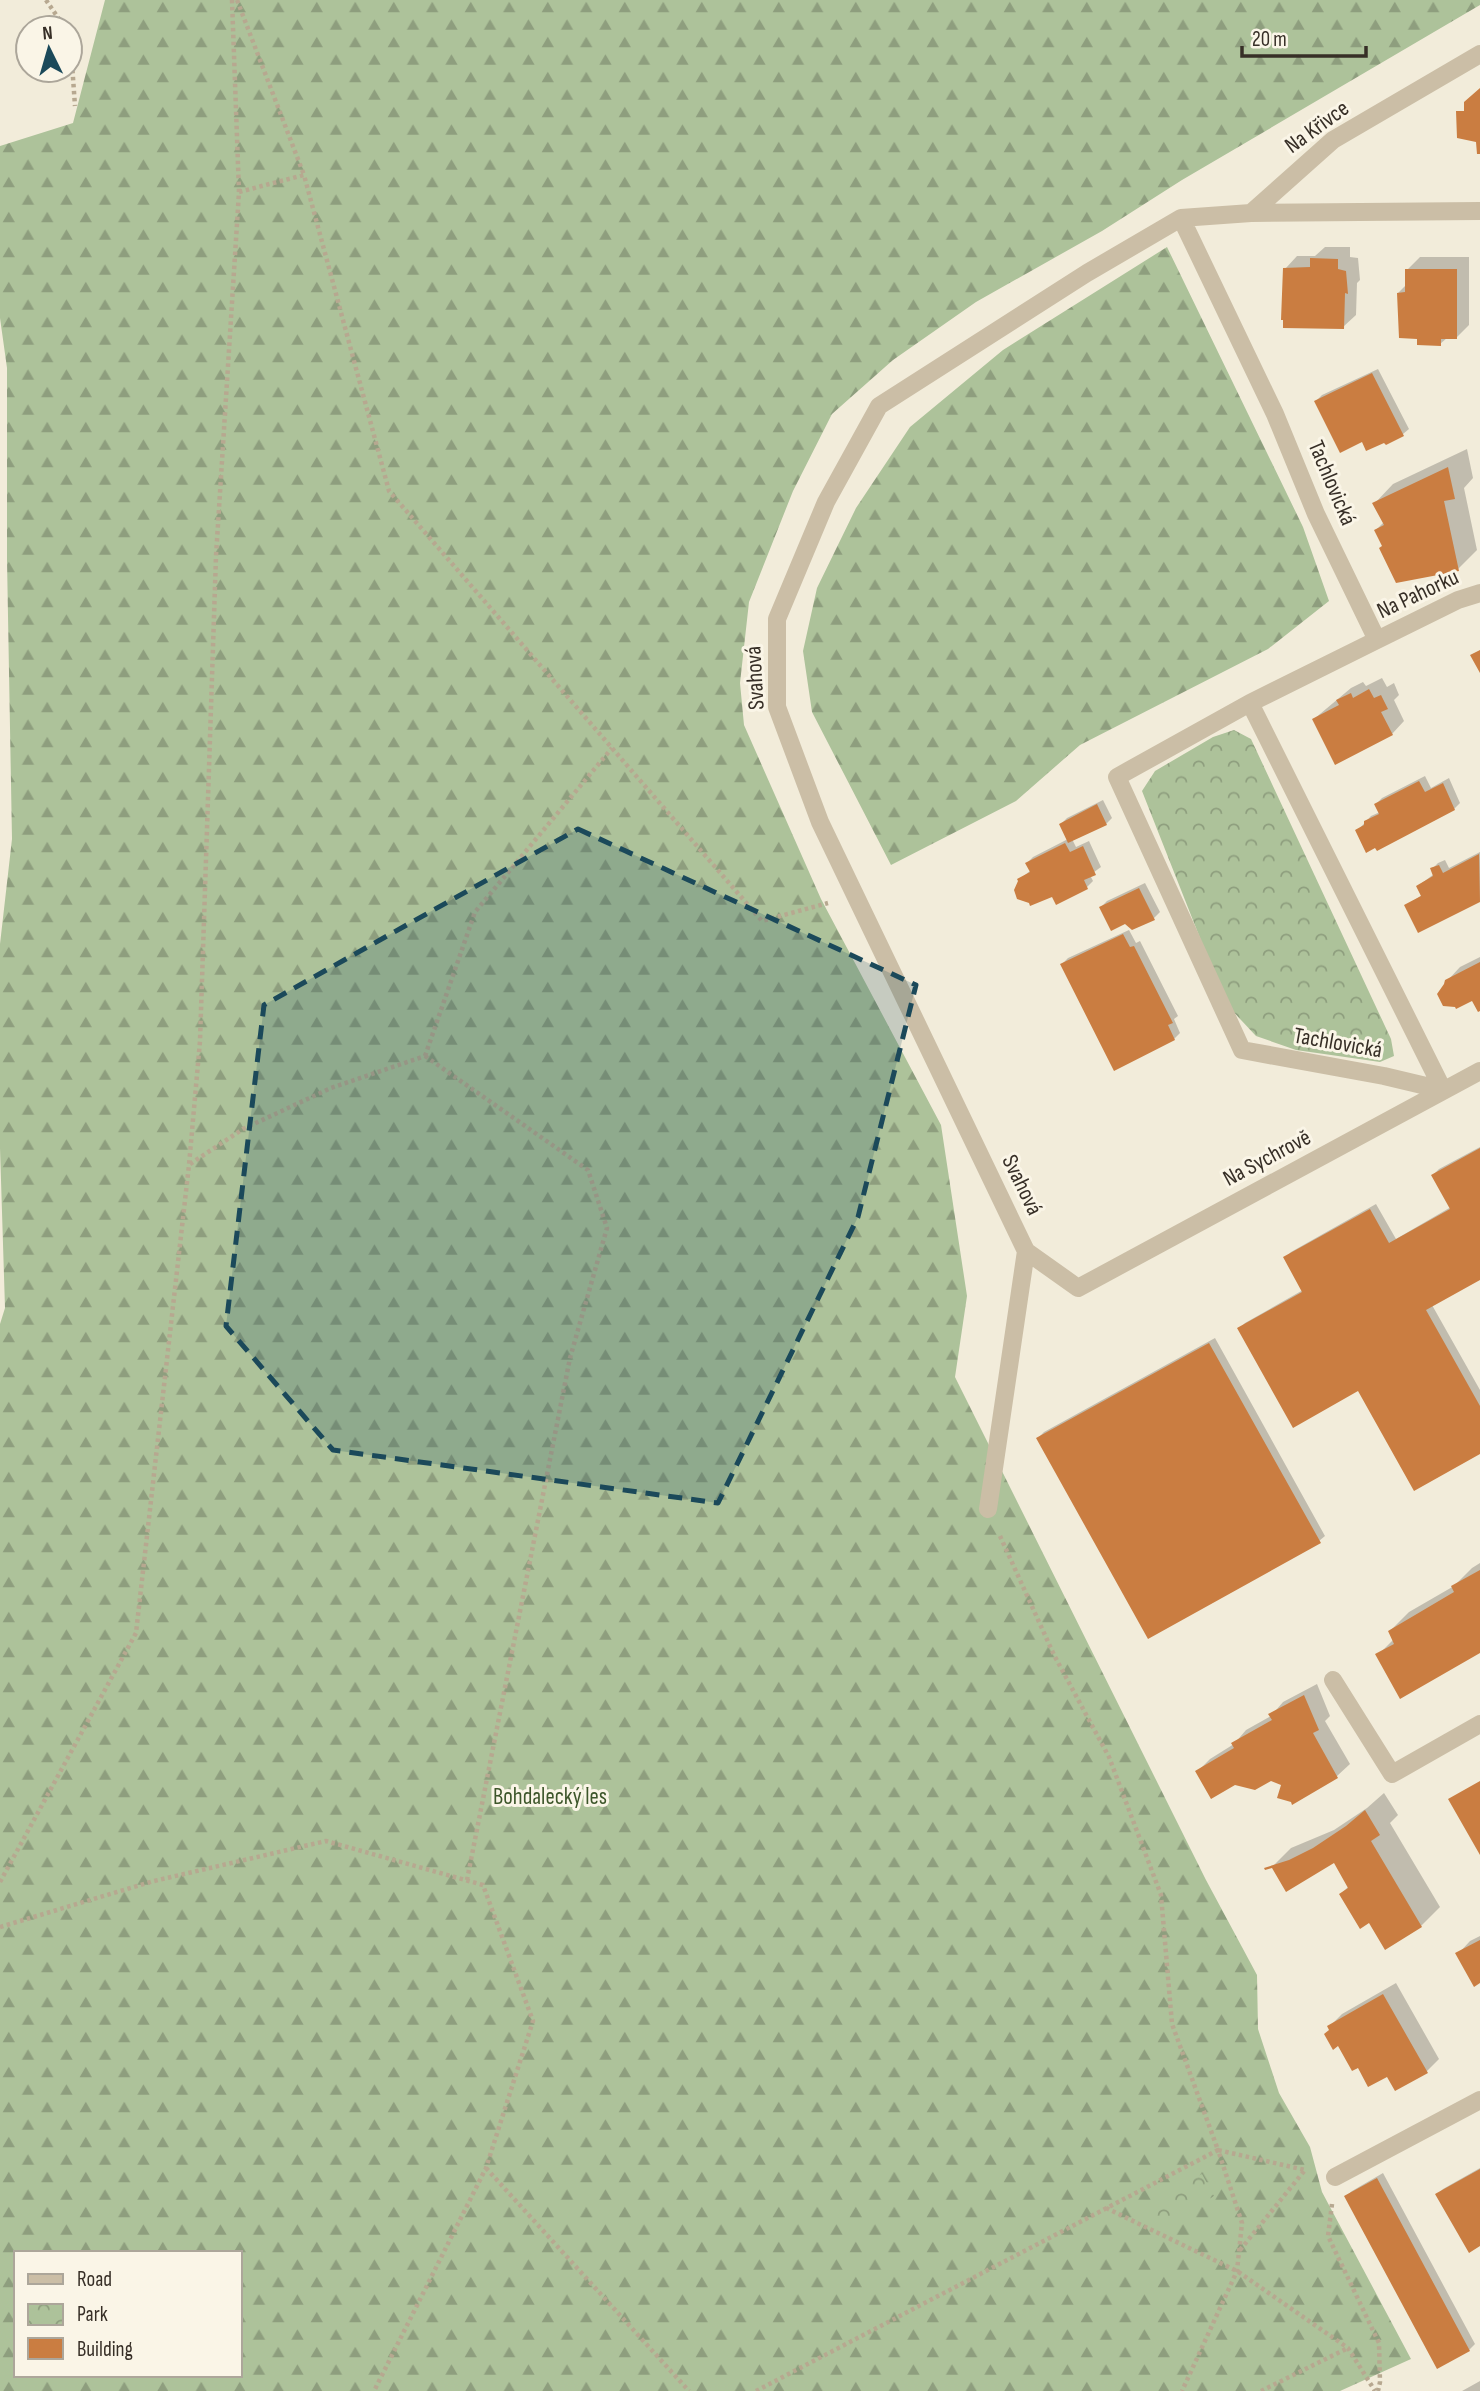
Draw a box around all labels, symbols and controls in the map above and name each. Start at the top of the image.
north arrow [14,14,84,84]
scale bar [1242,14,1366,58]
text: N [42,22,54,45]
text: 20 m [1252,27,1287,52]
street label: Na Křivce [1279,94,1355,160]
street label: Tachlovická [1302,436,1362,530]
street label: Na Pahorku [1373,563,1463,625]
street label: Svahová [739,645,771,711]
street label: Tachlovická [1292,1021,1384,1065]
street label: Na Sychrově [1218,1123,1316,1193]
street label: Svahová [995,1150,1049,1220]
park label: Bohdalecký les [493,1783,607,1811]
legend [14,2251,242,2377]
text: Road [77,2267,112,2292]
text: Park [77,2302,108,2327]
text: Building [77,2337,133,2362]

